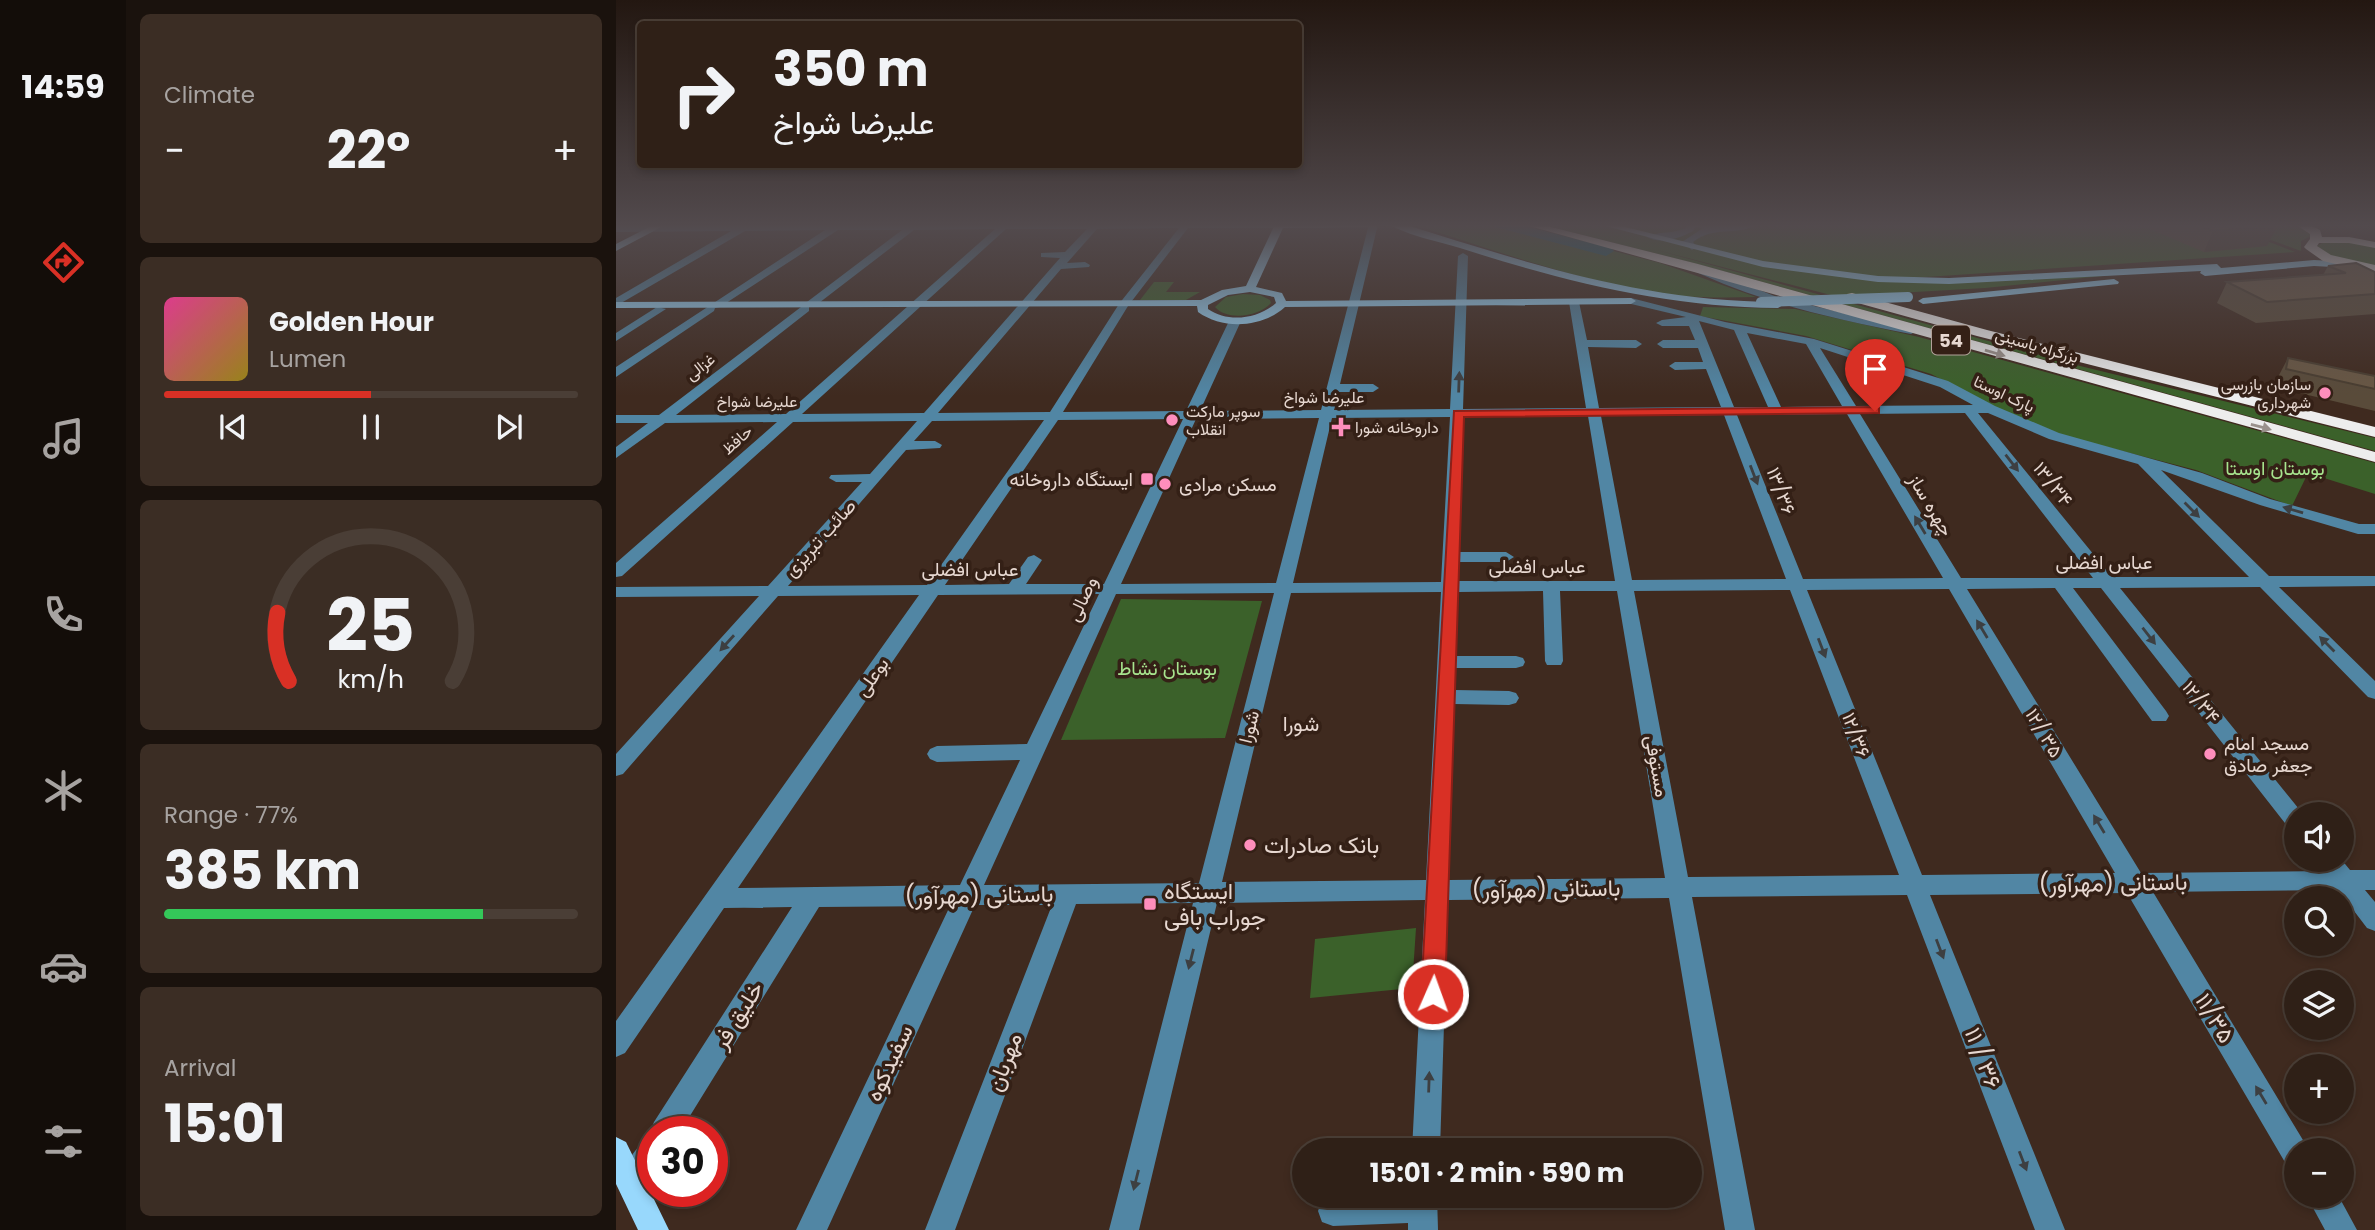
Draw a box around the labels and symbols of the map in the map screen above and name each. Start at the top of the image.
street label: بزرگراه یاسینی [1993,323,2081,369]
road number: 54 [1932,326,1970,354]
pin [1845,339,1905,411]
street label: غزالی [680,348,720,386]
one-way arrow [1984,348,2005,358]
street label: پارک اوستا [1970,370,2038,418]
one-way arrow [1454,371,1465,393]
place label: سازمان بازرسی شهرداری [2221,373,2311,414]
marker: سازمان بازرسی شهرداری [2317,385,2333,401]
street label: علیرضا شواخ [1284,386,1364,409]
street label: علیرضا شواخ [717,390,797,413]
place label: سوپر مارکت انقلاب [1186,400,1260,441]
marker: سوپر مارکت انقلاب [1164,412,1180,428]
place label: داروخانه شورا [1355,416,1439,439]
marker: داروخانه شورا [1333,419,1349,435]
street label: حافظ [717,420,758,460]
one-way arrow [2250,422,2272,433]
one-way arrow [2004,454,2019,472]
park label: بوستان اوستا [2225,455,2325,482]
street label: ۱۳/۳۴ [2027,456,2079,512]
street label: ۱۳/۳۶ [1760,463,1802,519]
one-way arrow [1748,465,1759,486]
place label: ایستگاه داروخانه [1010,466,1133,493]
street label: چهره ساز [1901,468,1960,541]
marker: ایستگاه داروخانه [1139,471,1155,487]
place label: مسکن مرادی [1179,471,1277,498]
marker: مسکن مرادی [1157,476,1173,492]
street label: صائب تبریزی [778,493,862,583]
one-way arrow [2183,502,2200,518]
one-way arrow [2282,504,2304,515]
one-way arrow [1914,516,1926,535]
street label: عباس افضلی [2056,549,2152,576]
street label: عباس افضلی [1489,553,1585,580]
street label: عباس افضلی [922,556,1018,583]
street label: وصالی [1060,572,1104,626]
one-way arrow [1976,620,1988,639]
one-way arrow [2142,627,2157,645]
one-way arrow [719,634,735,652]
one-way arrow [2318,636,2335,653]
one-way arrow [1816,638,1827,659]
street label: بوعلی [849,652,895,702]
park label: بوستان نشاط [1117,655,1217,682]
street label: ۱۲/۳۴ [2176,675,2226,729]
street label: ۱۲/ ۳۵ [2019,703,2069,763]
street label: شورا [1232,708,1266,746]
district label: شورا [1283,709,1319,738]
street label: ۱۲/۳۶ [1835,709,1877,761]
place label: مسجد امام جعفر صادق [2224,730,2313,779]
street label: مستوفی [1638,733,1676,799]
marker: مسجد امام جعفر صادق [2202,746,2218,762]
one-way arrow [2093,815,2105,834]
place label: بانک صادرات [1264,829,1379,861]
marker: بانک صادرات [1242,837,1258,853]
street label: باستانی (مهرآور) [2038,866,2188,900]
street label: باستانی (مهرآور) [1471,872,1621,906]
place label: ایستگاه جوراب بافی [1164,875,1266,933]
street label: باستانی (مهرآور) [904,878,1054,912]
marker: ایستگاه جوراب بافی [1142,896,1158,912]
one-way arrow [1934,938,1945,959]
one-way arrow [1185,948,1196,970]
position arrow [1396,957,1470,1031]
street label: خلیق فر [704,975,771,1056]
street label: ۱۱/۳۵ [2188,987,2242,1049]
street label: سفیدکوه [857,1020,921,1106]
street label: ۱۱ / ۳۶ [1957,1023,2009,1093]
street label: مهربان [978,1028,1030,1096]
one-way arrow [1424,1070,1435,1092]
one-way arrow [2255,1086,2267,1105]
speed limit sign: 30 [637,1116,728,1207]
one-way arrow [2017,1150,2028,1171]
one-way arrow [1130,1169,1141,1191]

